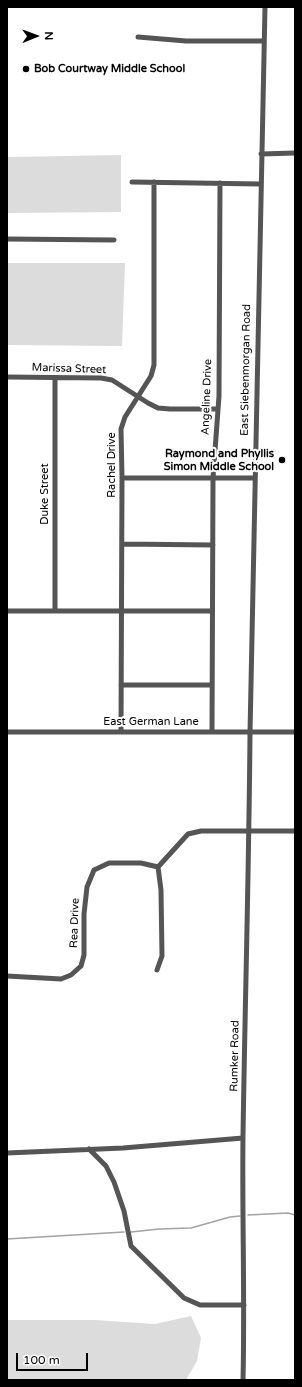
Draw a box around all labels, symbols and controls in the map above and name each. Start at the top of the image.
north arrow [16,16,56,56]
text: N [42,31,55,40]
place label: Bob Courtway Middle School [34,62,185,76]
marker: Bob Courtway Middle School [21,64,31,74]
street label: East Siebenmorgan Road [238,304,254,436]
street label: Angeline Drive [199,359,215,435]
street label: Marissa Street [31,361,107,377]
street label: Rachel Drive [105,432,119,498]
place label: Raymond and Phyllis Simon Middle School [164,447,274,473]
marker: Raymond and Phyllis Simon Middle School [277,455,287,465]
street label: Duke Street [38,463,52,525]
street label: East German Lane [103,715,199,729]
street label: Rea Drive [68,898,82,948]
street label: Rumker Road [228,1020,242,1092]
scale bar [18,1345,90,1371]
text: 100 m [23,1353,60,1367]

